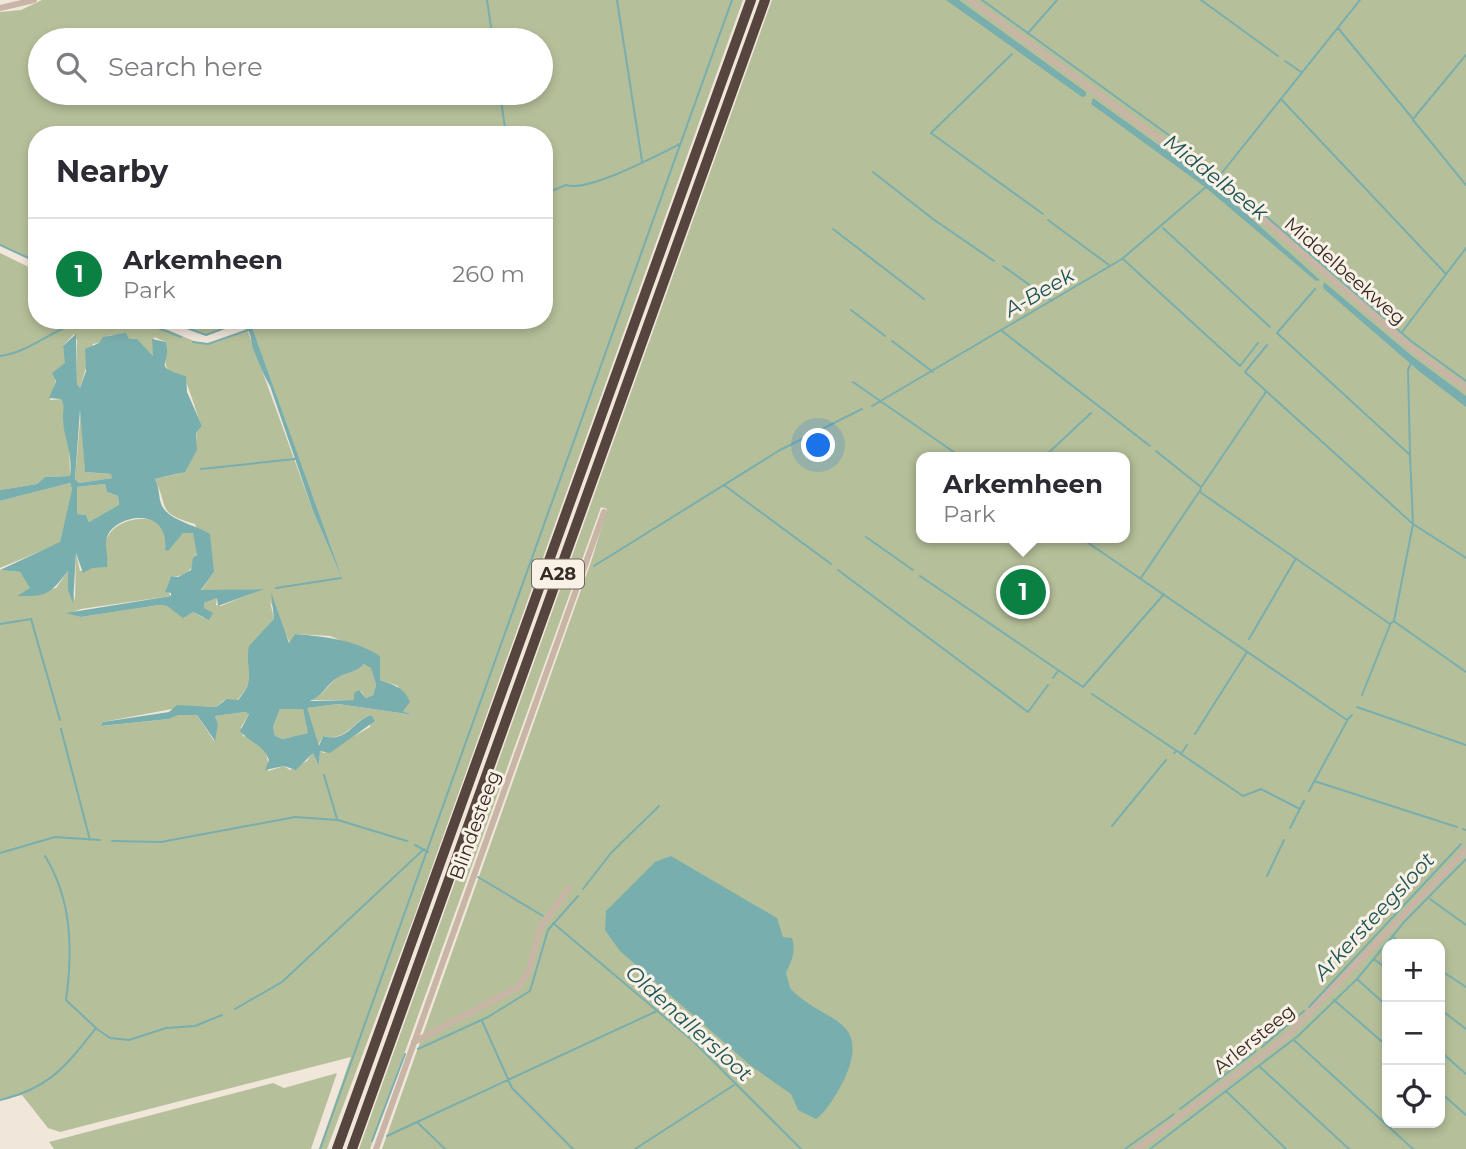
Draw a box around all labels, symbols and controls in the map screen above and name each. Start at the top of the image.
search box [28,28,553,105]
icon: search [52,48,90,86]
text: Search here [108,51,263,83]
water label: Middelbeek [1159,129,1274,226]
text: Nearby [56,153,168,190]
street label: Middelbeekweg [1280,212,1410,330]
text: Arkemheen [123,244,283,276]
text: 1 [74,260,84,288]
text: 260 m [452,260,525,288]
water label: A-Beek [998,261,1080,323]
text: Park [123,276,176,304]
your location [801,428,835,462]
popup [916,452,1130,543]
text: Arkemheen [943,468,1103,500]
text: Park [943,500,996,528]
road number: A28 [532,560,584,588]
pin: 1 [1000,566,1046,618]
street label: Blindesteeg [445,767,505,883]
water label: Arkersteegsloot [1307,847,1440,986]
map controls [1382,939,1445,1128]
button: + [1382,939,1445,1002]
water label: Oldenallersloot [621,960,758,1087]
street label: Arlersteeg [1209,999,1299,1079]
button: − [1382,1002,1445,1065]
button: locate [1382,1065,1445,1128]

